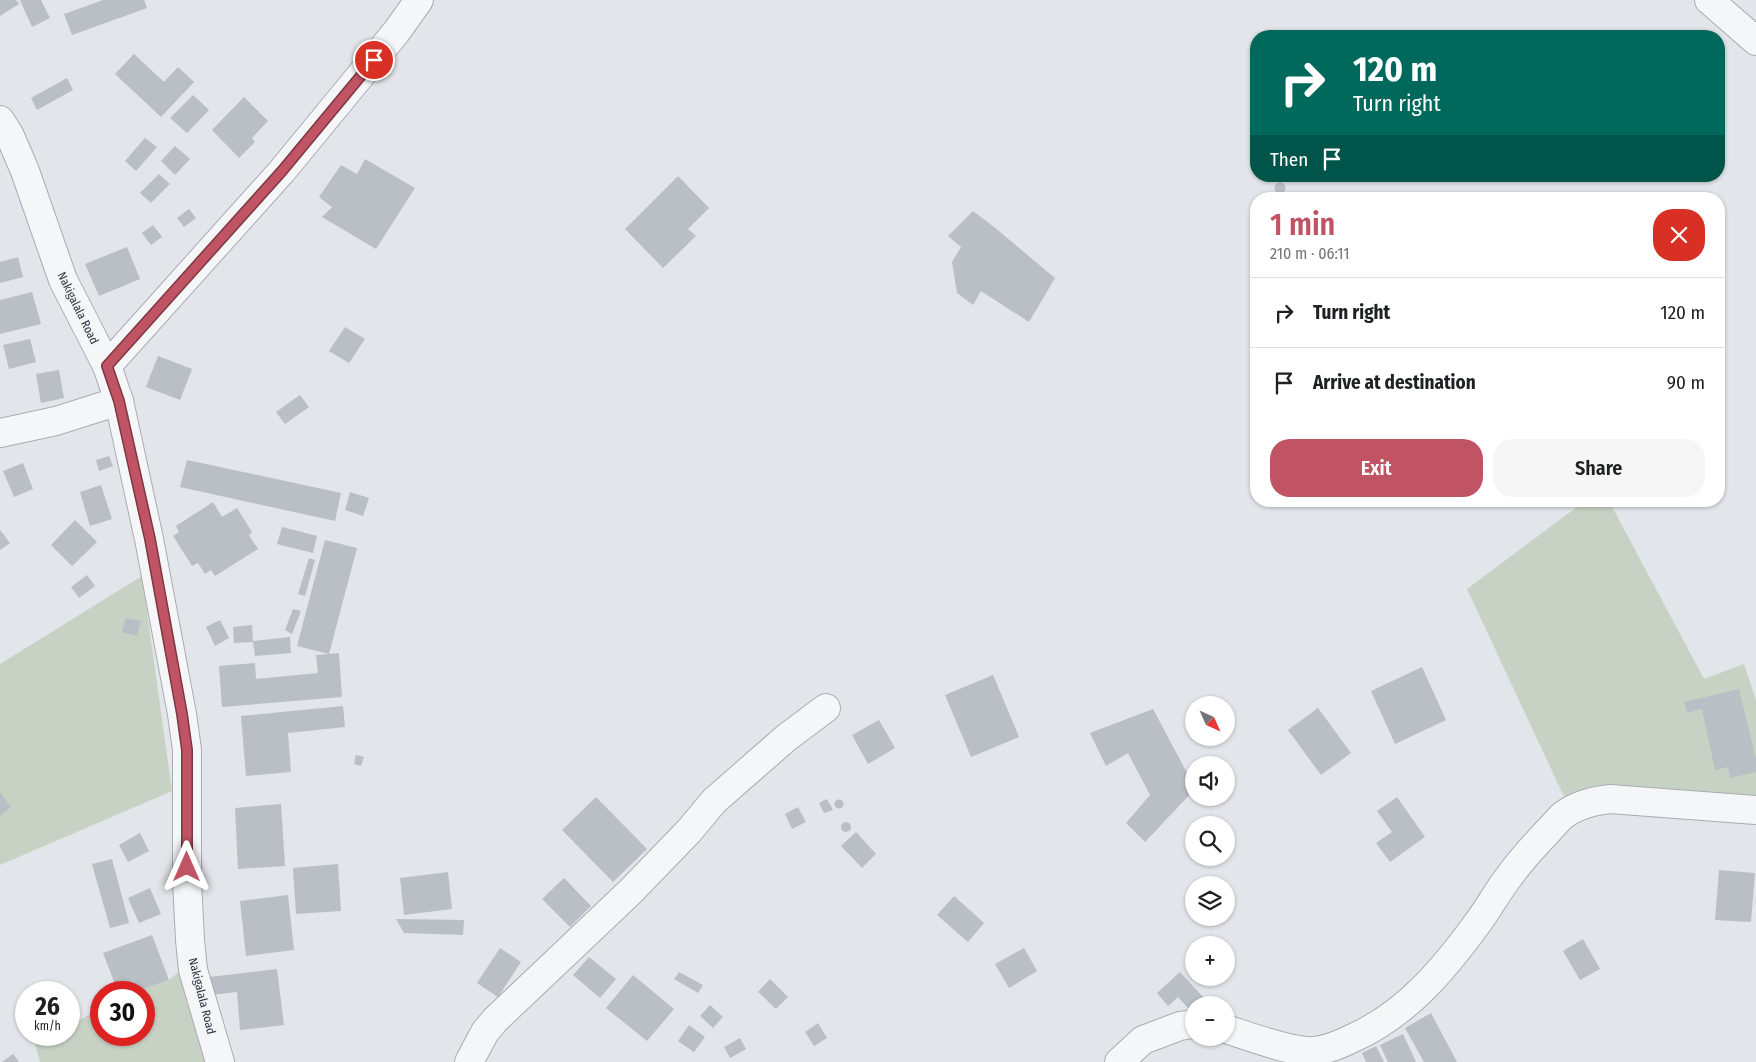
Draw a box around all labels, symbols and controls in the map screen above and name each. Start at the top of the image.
pin [353,39,395,81]
icon: arrive [360,46,388,74]
text: 120 m [1353,48,1437,90]
icon: right [1270,50,1335,115]
text: Turn right [1353,90,1441,117]
icon: arrive [1318,145,1346,173]
text: Then [1270,148,1308,171]
text: 1 min [1270,207,1335,243]
button: close [1653,209,1705,261]
text: 210 m · 06:11 [1270,244,1350,263]
street label: Nakigalala Road [54,270,102,346]
icon: right [1270,299,1298,327]
text: Turn right [1313,301,1390,324]
text: 120 m [1660,301,1705,324]
icon: arrive [1270,369,1298,397]
text: Arrive at destination [1313,371,1476,394]
text: 90 m [1667,371,1705,394]
button: Exit [1270,439,1483,497]
button: Share [1493,439,1705,497]
north arrow [1185,696,1235,746]
map controls [1185,696,1235,1046]
button: sound [1185,756,1235,806]
button: search [1185,816,1235,866]
position arrow [160,840,212,892]
button: layers [1185,876,1235,926]
button: + [1185,936,1235,986]
street label: Nakigalala Road [186,956,218,1036]
speed limit sign: 30 [90,981,155,1046]
text: 26 [35,992,60,1022]
button: − [1185,996,1235,1046]
text: km/h [34,1019,61,1033]

